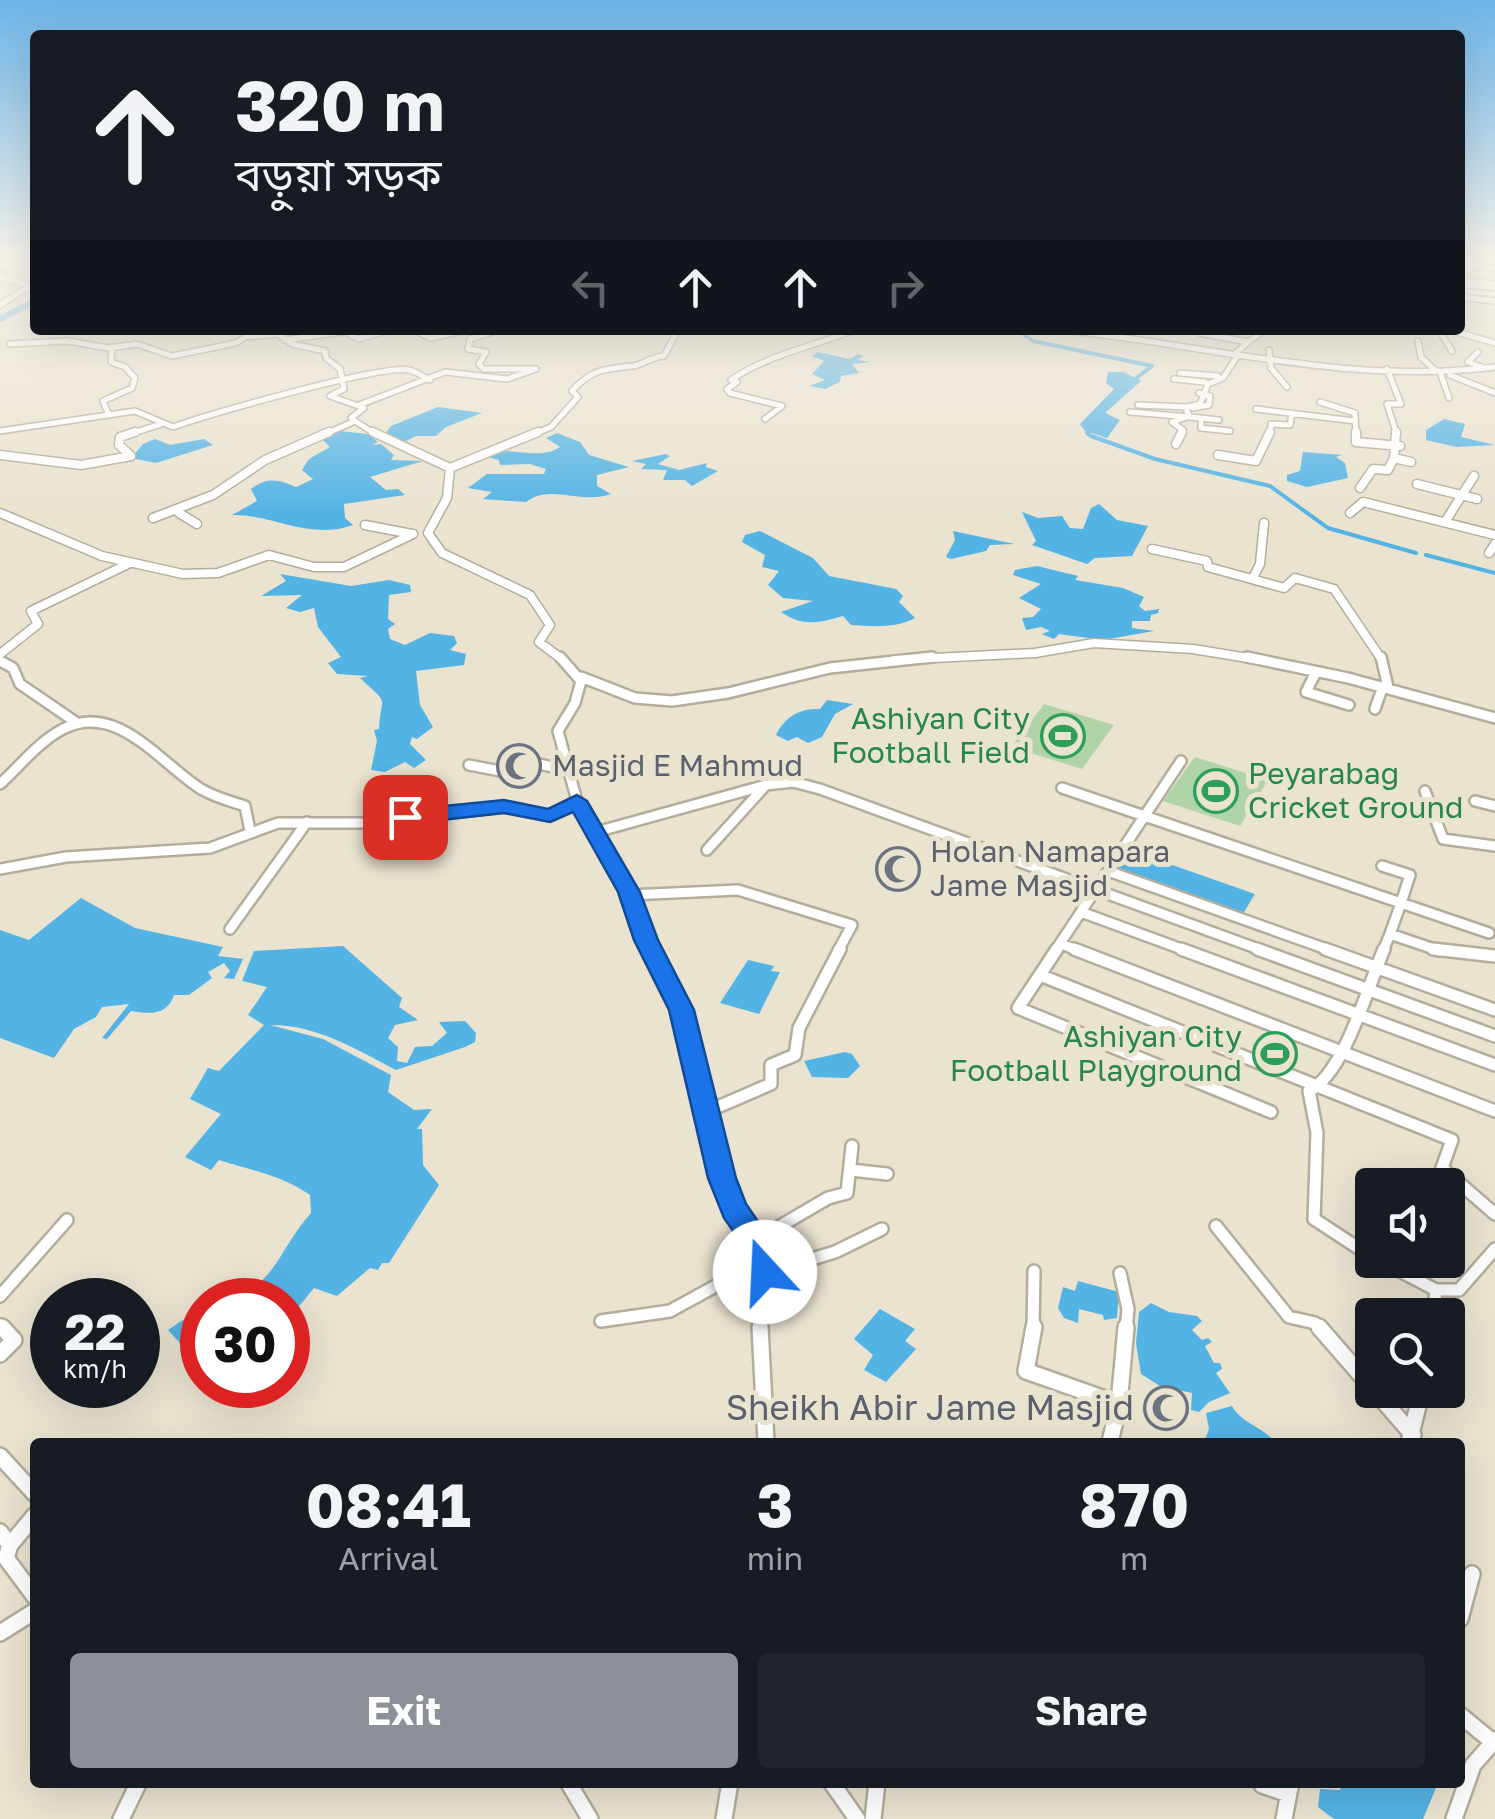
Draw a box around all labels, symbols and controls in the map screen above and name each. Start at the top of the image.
text: 320 m [235,62,445,146]
icon: ahead [70,70,200,200]
text: বড়ুয়া সড়ক [235,147,442,201]
icon: left [563,260,618,315]
icon: ahead [668,260,723,315]
icon: ahead [773,260,828,315]
icon: right [878,260,933,315]
place label: Ashiyan City Football Field [831,700,1030,770]
sports icon: Ashiyan City Football Field [1040,713,1086,759]
mosque icon: Masjid E Mahmud [496,743,542,789]
place label: Masjid E Mahmud [552,747,803,783]
place label: Peyarabag Cricket Ground [1248,755,1463,825]
sports icon: Peyarabag Cricket Ground [1193,768,1239,814]
pin [363,775,448,860]
icon: arrive [378,790,433,845]
place label: Holan Namapara Jame Masjid [930,833,1170,903]
mosque icon: Holan Namapara Jame Masjid [875,846,921,892]
place label: Ashiyan City Football Playground [950,1018,1242,1088]
sports icon: Ashiyan City Football Playground [1252,1031,1298,1077]
map controls [1355,1168,1465,1408]
button: sound [1355,1168,1465,1278]
position arrow [713,1220,817,1324]
speed limit sign: 30 [180,1278,310,1408]
button: search [1355,1298,1465,1408]
text: 22 [64,1301,125,1361]
text: km/h [63,1353,127,1384]
mosque icon: Sheikh Abir Jame Masjid [1143,1385,1189,1431]
place label: Sheikh Abir Jame Masjid [726,1386,1134,1428]
text: 08:41 [306,1468,471,1540]
text: 3 [757,1468,793,1540]
text: 870 [1079,1468,1189,1540]
text: Arrival [338,1539,438,1577]
text: min [747,1539,803,1577]
text: m [1120,1539,1148,1577]
button: Exit [70,1653,738,1768]
button: Share [758,1653,1425,1768]

